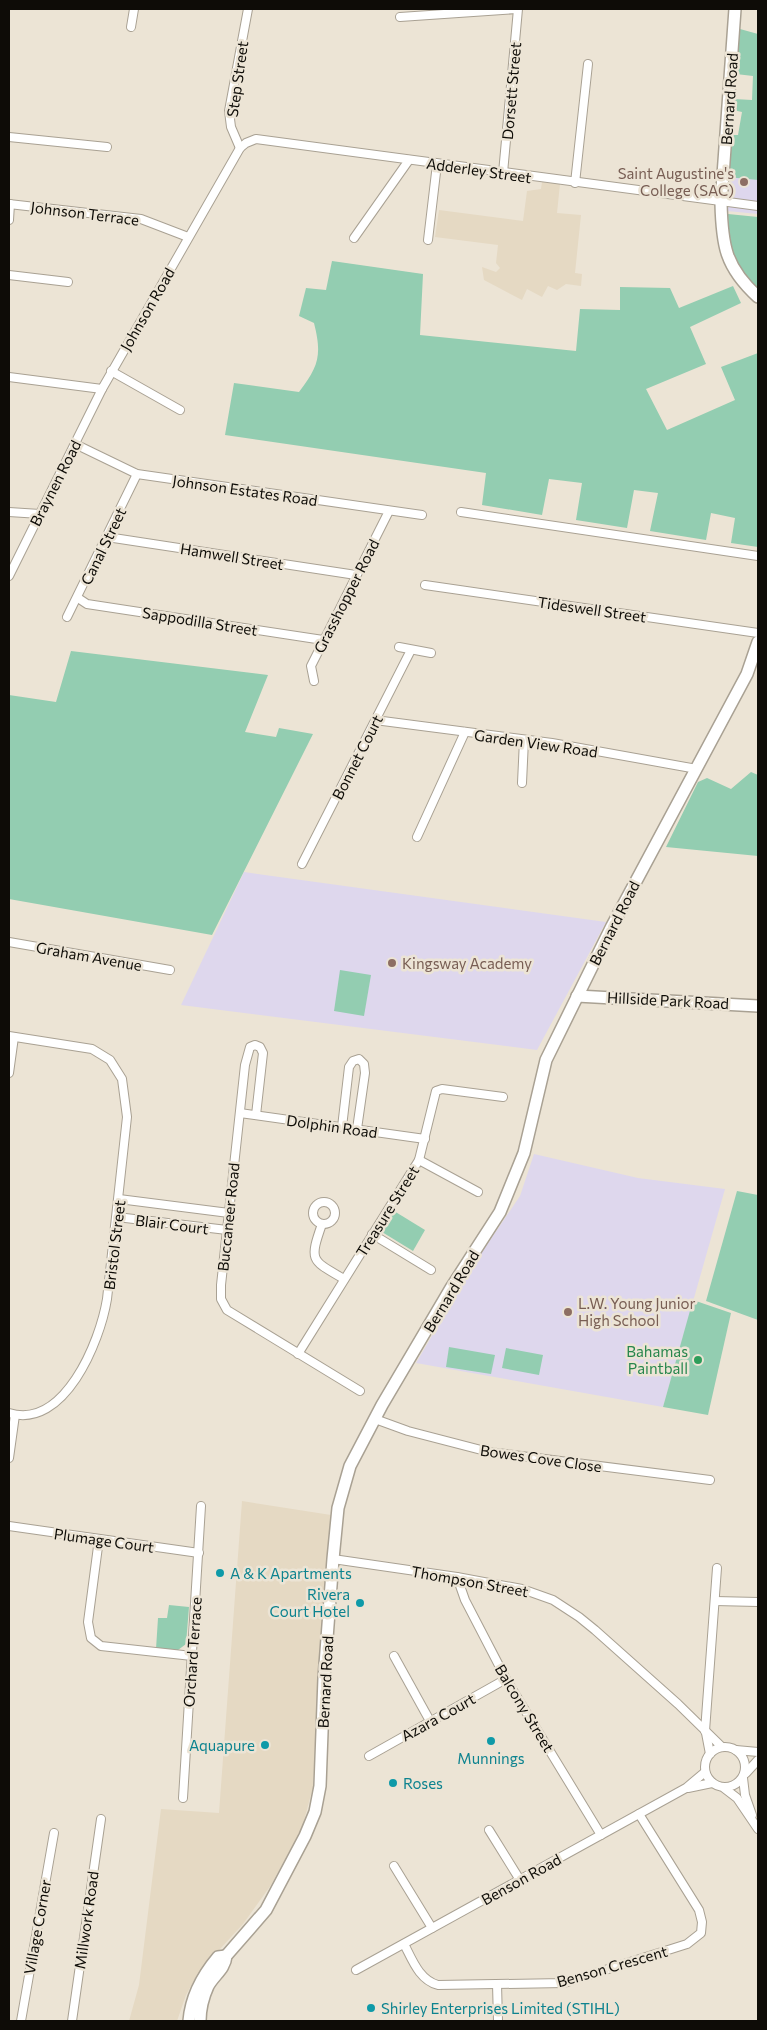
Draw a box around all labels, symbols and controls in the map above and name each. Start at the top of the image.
street label: Step Street [223,40,251,118]
street label: Dorsett Street [498,41,524,141]
street label: Bernard Road [717,52,741,146]
street label: Adderley Street [425,154,533,186]
place label: Saint Augustine's College (SAC) [618,164,734,199]
marker: Saint Augustine's College (SAC) [738,176,750,188]
street label: Johnson Terrace [30,197,140,229]
street label: Johnson Road [116,264,178,354]
street label: Braynen Road [26,437,84,529]
street label: Johnson Estates Road [171,471,319,509]
street label: Canal Street [77,504,129,588]
street label: Grasshopper Road [310,536,382,656]
street label: Hamwell Street [179,539,285,573]
street label: Tideswell Street [537,592,647,626]
street label: Sappodilla Street [141,603,259,639]
street label: Bonnet Court [328,712,386,802]
street label: Garden View Road [473,725,599,761]
street label: Bernard Road [585,878,643,968]
street label: Graham Avenue [35,938,143,974]
place label: Kingsway Academy [402,954,532,972]
marker: Kingsway Academy [386,957,398,969]
street label: Hillside Park Road [607,988,729,1012]
street label: Dolphin Road [285,1111,379,1141]
street label: Buccaneer Road [213,1162,243,1272]
street label: Treasure Street [352,1162,422,1260]
street label: Bristol Street [100,1199,128,1291]
street label: Blair Court [134,1211,210,1237]
street label: Bernard Road [420,1247,482,1335]
place label: L.W. Young Junior High School [578,1294,696,1329]
marker: L.W. Young Junior High School [562,1306,574,1318]
place label: Bahamas Paintball [626,1342,688,1377]
marker: Bahamas Paintball [692,1354,704,1366]
street label: Bowes Cove Close [479,1441,603,1475]
street label: Plumage Court [53,1524,155,1556]
street label: Thompson Street [410,1562,530,1600]
place label: A & K Apartments [230,1564,352,1582]
marker: A & K Apartments [214,1567,226,1579]
place label: Rivera Court Hotel [270,1585,350,1620]
street label: Orchard Terrace [179,1596,205,1708]
marker: Rivera Court Hotel [354,1597,366,1609]
street label: Bernard Road [314,1635,336,1729]
street label: Balcony Street [492,1661,558,1755]
street label: Azara Court [398,1689,478,1745]
marker: Munnings [485,1735,497,1747]
place label: Aquapure [189,1736,255,1754]
marker: Aquapure [259,1739,271,1751]
place label: Munnings [457,1749,525,1767]
place label: Roses [403,1774,443,1792]
marker: Roses [387,1777,399,1789]
street label: Benson Road [478,1850,564,1908]
street label: Millwork Road [70,1870,102,1970]
street label: Village Corner [20,1878,54,1976]
street label: Benson Crescent [555,1942,669,1990]
place label: Shirley Enterprises Limited (STIHL) [381,1999,620,2017]
marker: Shirley Enterprises Limited (STIHL) [365,2002,377,2014]

